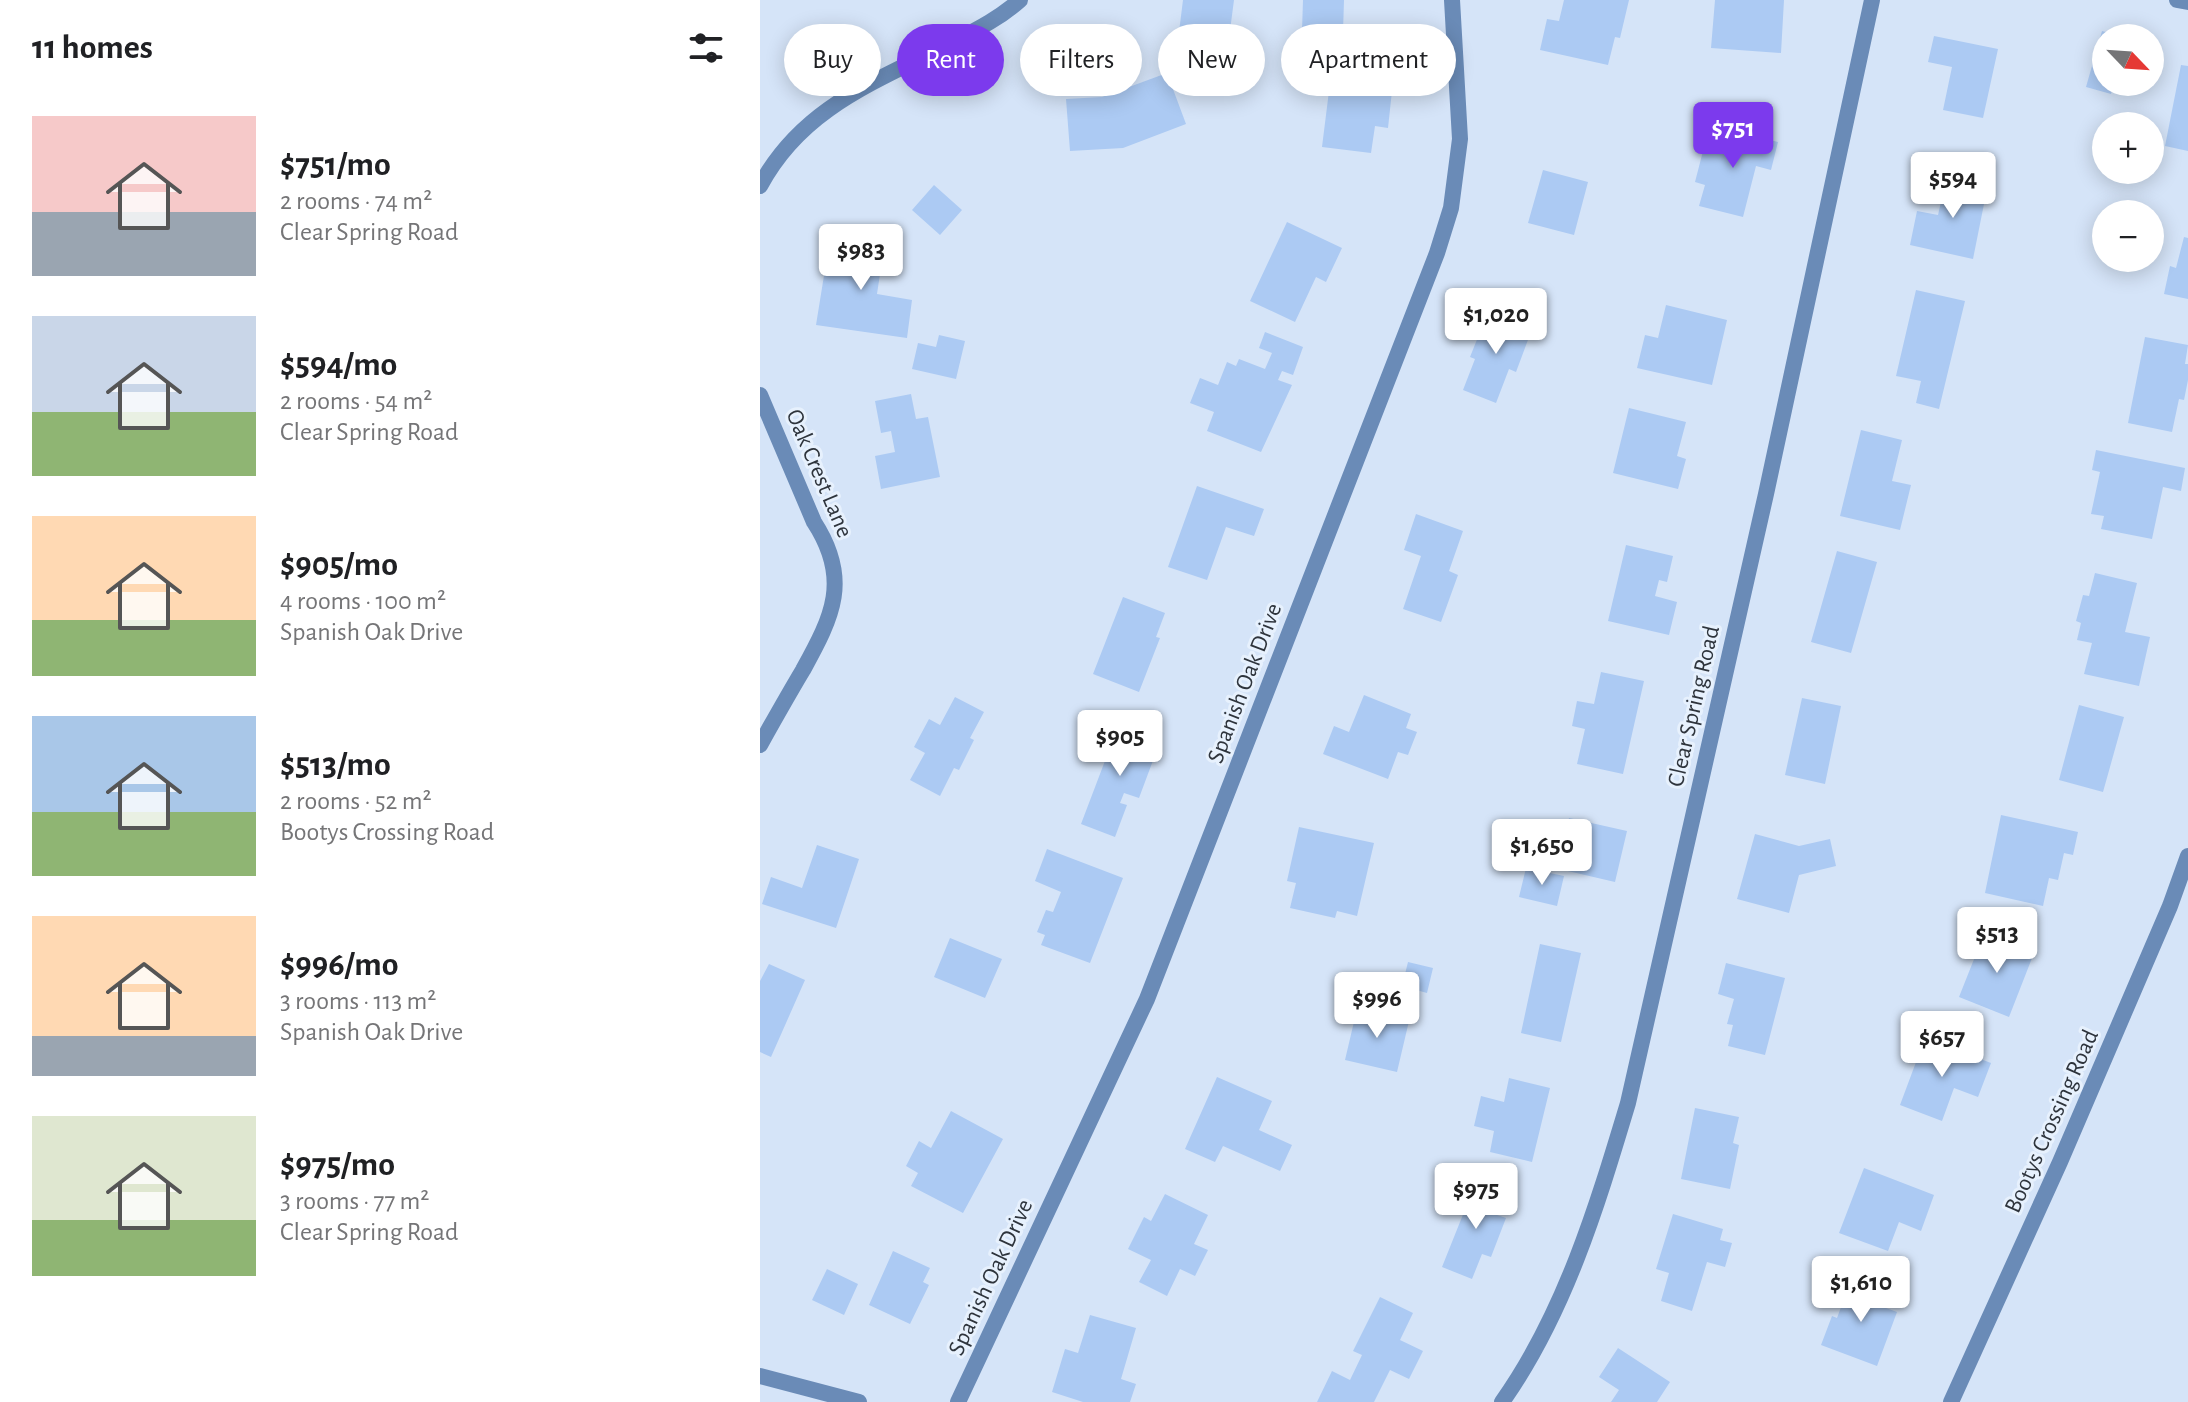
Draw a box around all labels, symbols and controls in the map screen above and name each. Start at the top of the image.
chip: Buy [784,24,881,96]
chip: Rent [897,24,1004,96]
chip: Filters [1020,24,1142,96]
chip: New [1158,24,1265,96]
chip: Apartment [1281,24,1456,96]
north arrow [2092,24,2164,96]
map controls [2092,24,2164,272]
icon: filters [684,26,728,70]
text: 11 homes [32,31,153,65]
pin: $751 [1686,102,1780,170]
button: + [2092,112,2164,184]
text: $751 [1711,115,1755,141]
icon: home [96,148,192,244]
text: $751/mo [280,148,391,182]
pin: $594 [1906,152,2000,220]
text: $594 [1929,165,1977,191]
text: 2 rooms · 74 m² [280,188,432,214]
button: − [2092,200,2164,272]
text: Clear Spring Road [280,219,458,245]
pin: $983 [814,224,908,292]
text: $983 [837,237,885,263]
pin: $1,020 [1431,288,1561,356]
text: $1,020 [1463,301,1529,327]
icon: home [96,348,192,444]
text: $594/mo [280,348,397,382]
text: 2 rooms · 54 m² [280,388,432,414]
street label: Oak Crest Lane [781,406,857,541]
text: Clear Spring Road [280,419,458,445]
icon: home [96,548,192,644]
text: $905/mo [280,548,398,582]
text: 4 rooms · 100 m² [280,588,446,614]
street label: Spanish Oak Drive [1203,600,1286,767]
text: Spanish Oak Drive [280,619,463,645]
street label: Clear Spring Road [1664,623,1724,789]
pin: $905 [1073,710,1167,778]
text: $905 [1095,723,1145,749]
icon: home [96,748,192,844]
text: $513/mo [280,748,391,782]
text: 2 rooms · 52 m² [280,788,432,814]
text: Bootys Crossing Road [280,819,494,845]
pin: $1,650 [1477,819,1607,887]
text: $1,650 [1510,832,1574,858]
pin: $513 [1950,907,2044,975]
text: $513 [1975,920,2019,946]
icon: home [96,948,192,1044]
text: $996/mo [280,948,398,982]
pin: $996 [1330,972,1424,1040]
text: $996 [1352,985,1402,1011]
text: 3 rooms · 113 m² [280,988,436,1014]
pin: $657 [1895,1011,1989,1079]
text: Spanish Oak Drive [280,1019,463,1045]
text: $657 [1919,1024,1965,1050]
street label: Bootys Crossing Road [2001,1026,2103,1217]
icon: home [96,1148,192,1244]
text: $975/mo [280,1148,395,1182]
pin: $975 [1429,1163,1523,1231]
text: $975 [1453,1176,1499,1202]
text: 3 rooms · 77 m² [280,1188,429,1214]
street label: Spanish Oak Drive [944,1196,1038,1359]
text: Clear Spring Road [280,1219,458,1245]
pin: $1,610 [1796,1256,1926,1324]
text: $1,610 [1830,1269,1892,1295]

